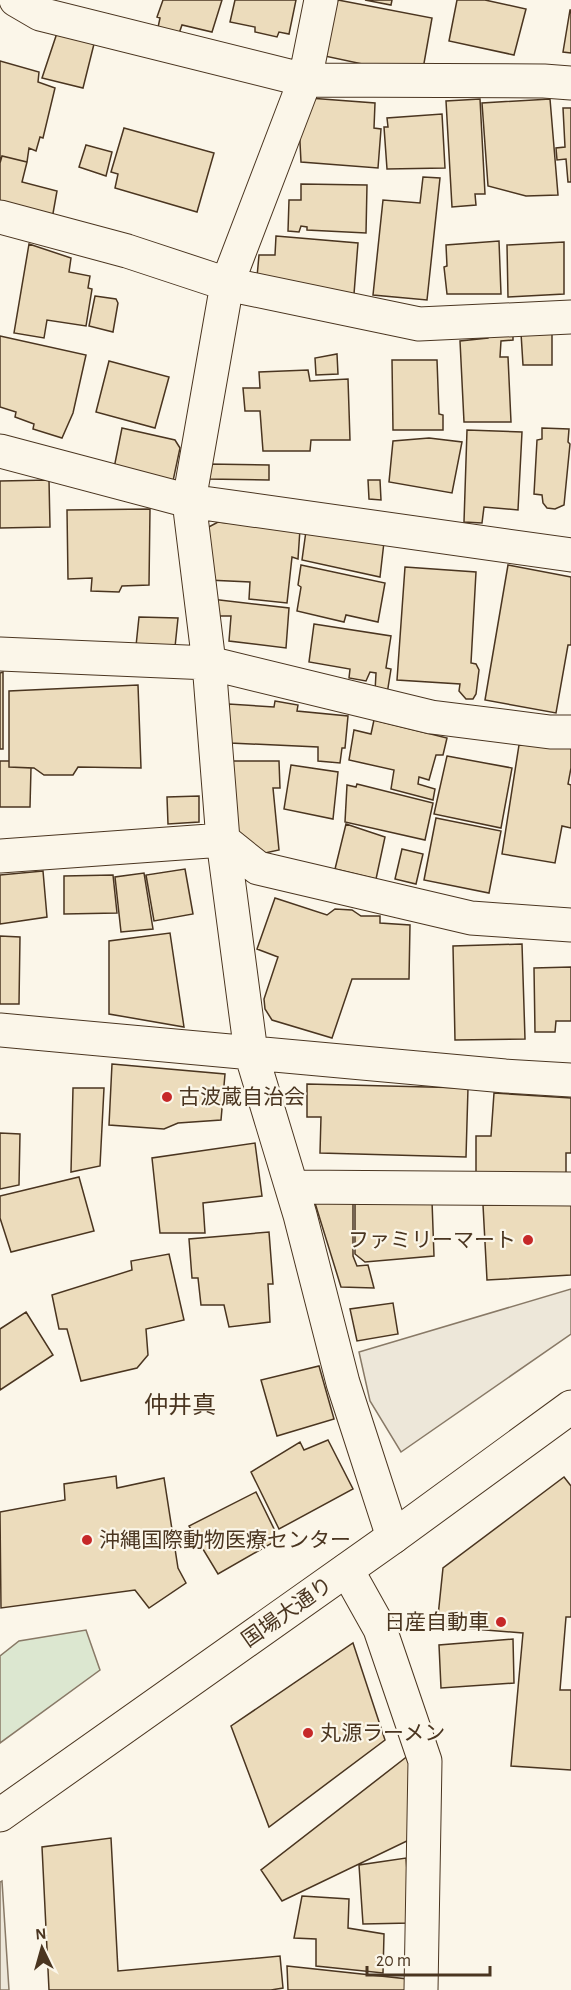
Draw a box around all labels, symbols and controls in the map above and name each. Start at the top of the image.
place label: 古波蔵自治会 [179,1086,305,1108]
marker: 古波蔵自治会 [160,1090,174,1104]
place label: ファミリーマート [348,1230,516,1251]
marker: ファミリーマート [521,1233,535,1247]
district label: 仲井真 [144,1392,216,1418]
place label: 沖縄国際動物医療センター [99,1529,351,1551]
marker: 沖縄国際動物医療センター [80,1533,94,1547]
street label: 国場大通り [238,1573,336,1651]
place label: 日産自動車 [384,1611,489,1633]
marker: 日産自動車 [494,1615,508,1629]
place label: 丸源ラーメン [320,1722,445,1744]
marker: 丸源ラーメン [301,1726,315,1740]
north arrow [12,1918,72,1978]
text: N [35,1926,47,1943]
scale bar [367,1939,490,1977]
text: 20 m [376,1952,411,1970]

